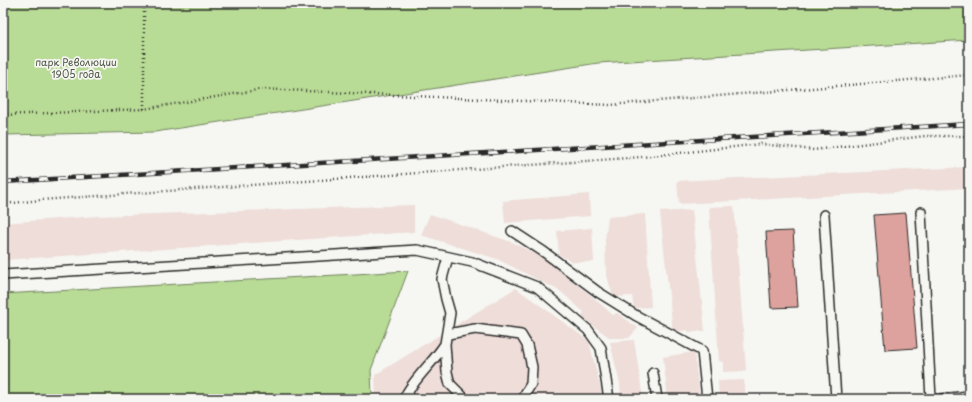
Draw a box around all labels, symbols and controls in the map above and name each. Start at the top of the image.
park label: парк Революции 1905 года [35,54,117,81]

